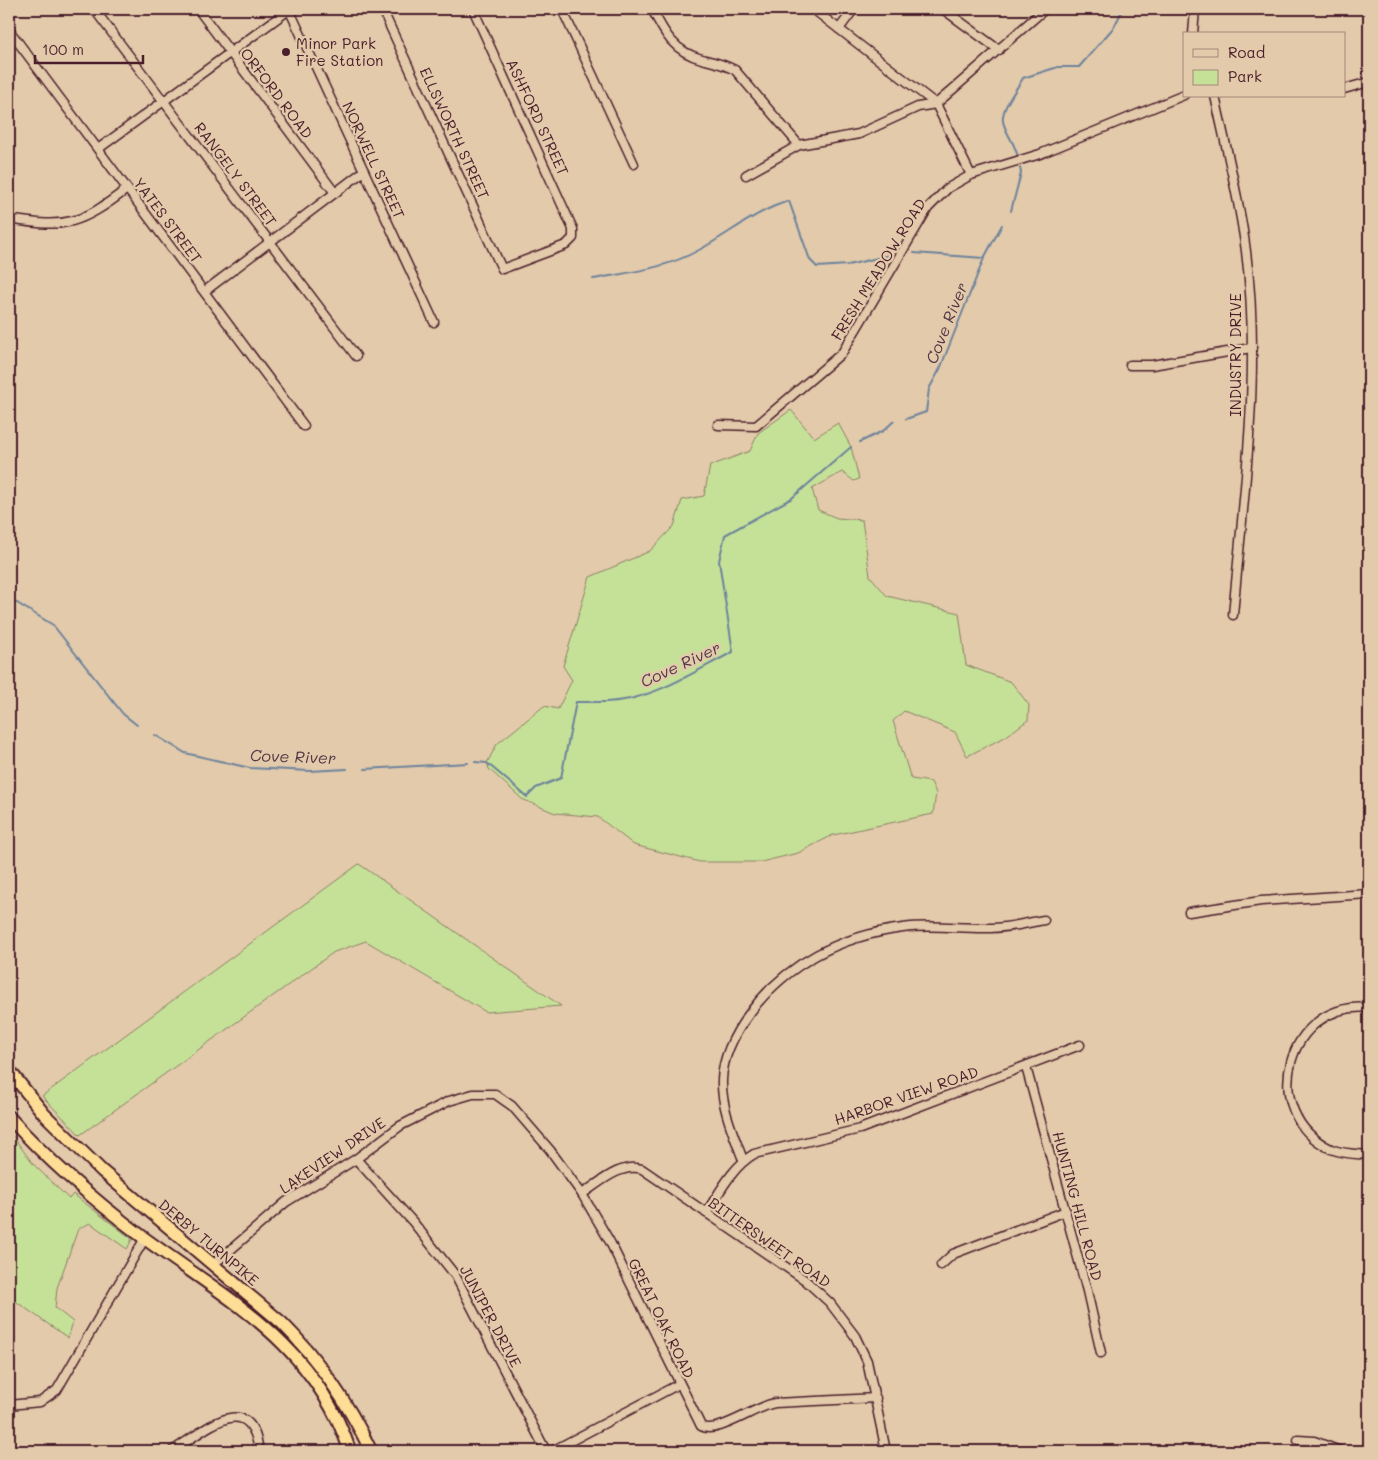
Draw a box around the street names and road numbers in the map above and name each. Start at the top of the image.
street label: ORFORD ROAD [236,44,318,142]
street label: ASHFORD STREET [502,55,574,179]
street label: ELLSWORTH STREET [416,64,494,202]
street label: NORWELL STREET [338,98,410,222]
street label: RANGELY STREET [190,118,282,230]
street label: YATES STREET [129,173,207,267]
street label: FRESH MEADOW ROAD [826,194,930,344]
street label: INDUSTRY DRIVE [1225,293,1245,417]
street label: HARBOR VIEW ROAD [831,1061,981,1129]
street label: LAKEVIEW DRIVE [275,1112,389,1198]
street label: HUNTING HILL ROAD [1048,1129,1108,1283]
street label: BITTERSWEET ROAD [705,1192,835,1292]
street label: DERBY TURNPIKE [155,1194,264,1290]
street label: GREAT OAK ROAD [624,1255,700,1381]
street label: JUNIPER DRIVE [456,1262,526,1371]

